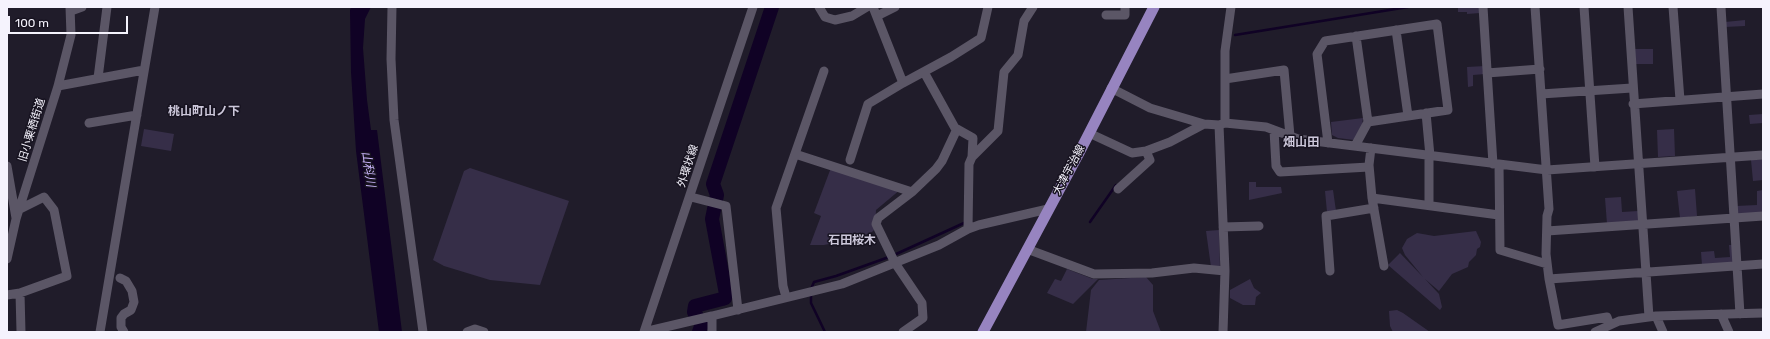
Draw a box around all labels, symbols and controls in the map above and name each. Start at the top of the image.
scale bar [10,8,130,34]
text: 100 m [15,16,49,30]
street label: 旧小栗栖街道 [16,97,48,163]
district label: 桃山町山ノ下 [168,105,240,119]
district label: 畑山田 [1283,136,1319,150]
street label: 外環状線 [675,143,701,189]
street label: 大津宇治線 [1050,143,1088,197]
water label: 山科川 [358,150,378,188]
district label: 石田桜木 [828,234,876,248]

